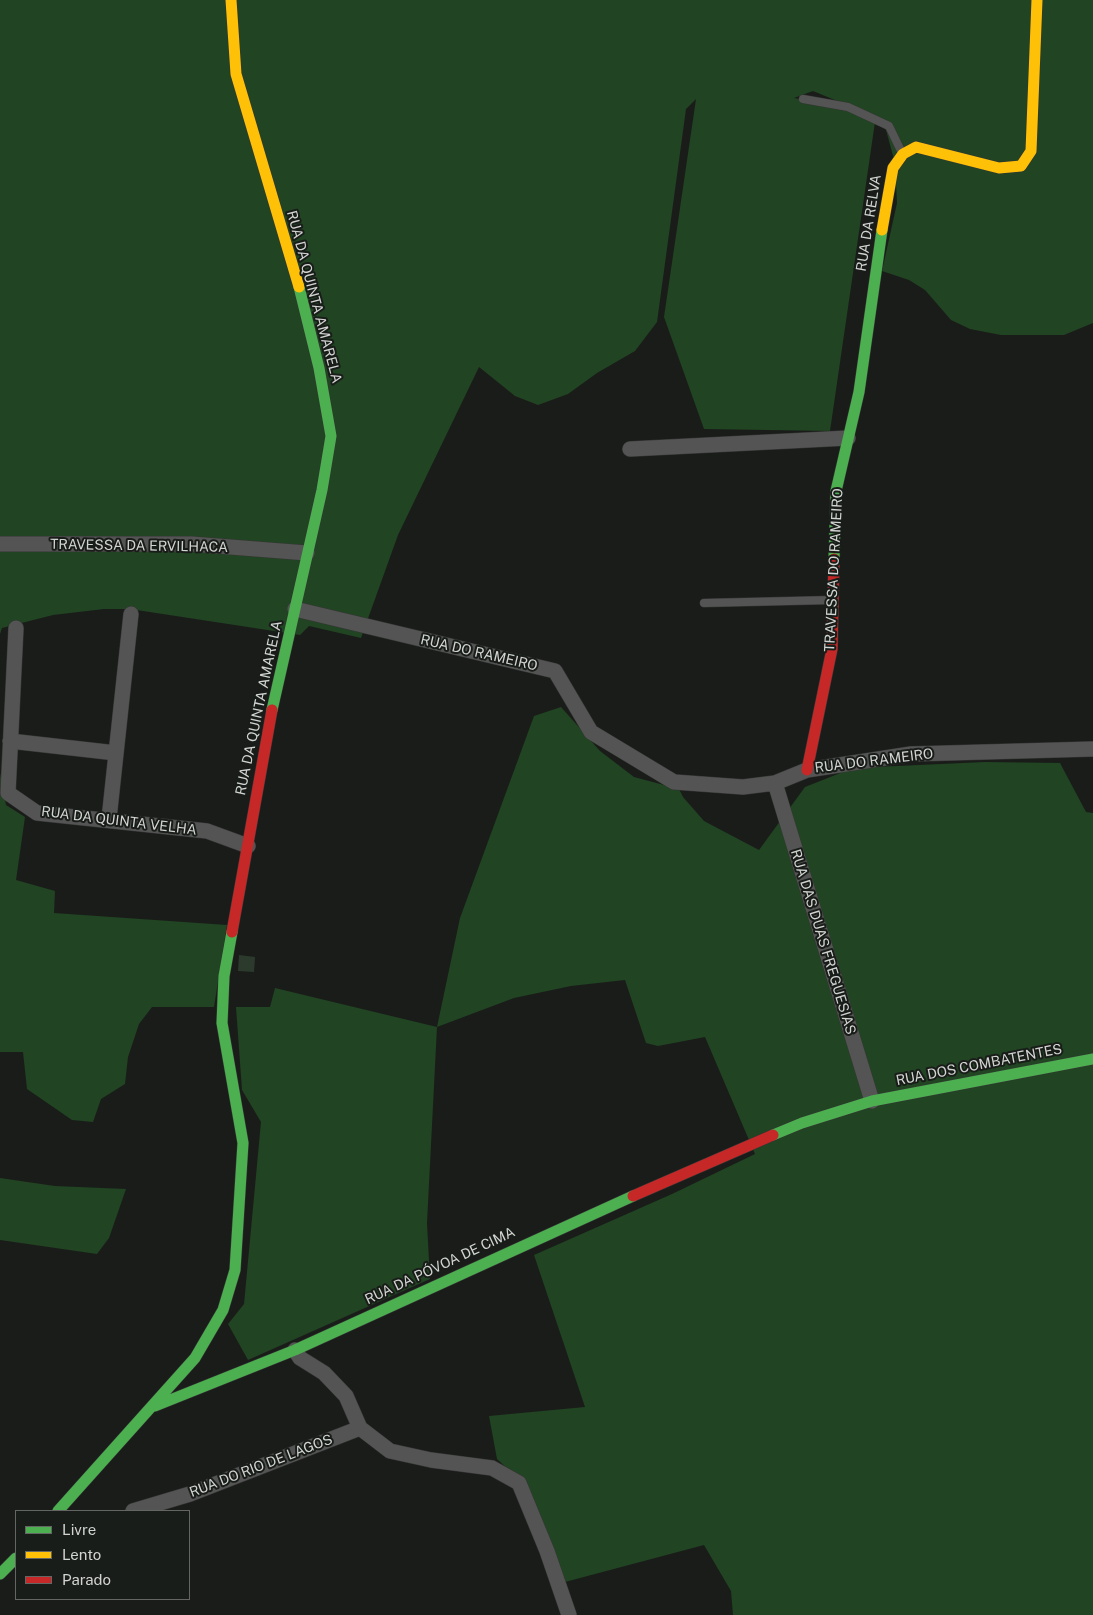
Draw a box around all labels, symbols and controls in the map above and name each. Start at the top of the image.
street label: RUA DA RELVA [853,173,885,273]
street label: RUA DA QUINTA AMARELA [283,209,345,385]
street label: TRAVESSA DO RAMEIRO [821,488,847,652]
street label: TRAVESSA DA ERVILHACA [50,536,228,556]
street label: RUA DA QUINTA AMARELA [232,619,286,797]
street label: RUA DO RAMEIRO [419,631,539,675]
street label: RUA DO RAMEIRO [814,745,934,777]
street label: RUA DA QUINTA VELHA [40,803,198,839]
street label: RUA DAS DUAS FREGUESIAS [787,847,859,1037]
street label: RUA DOS COMBATENTES [894,1041,1064,1089]
street label: RUA DA PÓVOA DE CIMA [362,1224,518,1308]
street label: RUA DO RIO DE LAGOS [187,1431,335,1501]
legend [15,1510,190,1600]
text: Livre [62,1521,96,1538]
text: Lento [62,1546,101,1563]
text: Parado [62,1571,111,1588]

